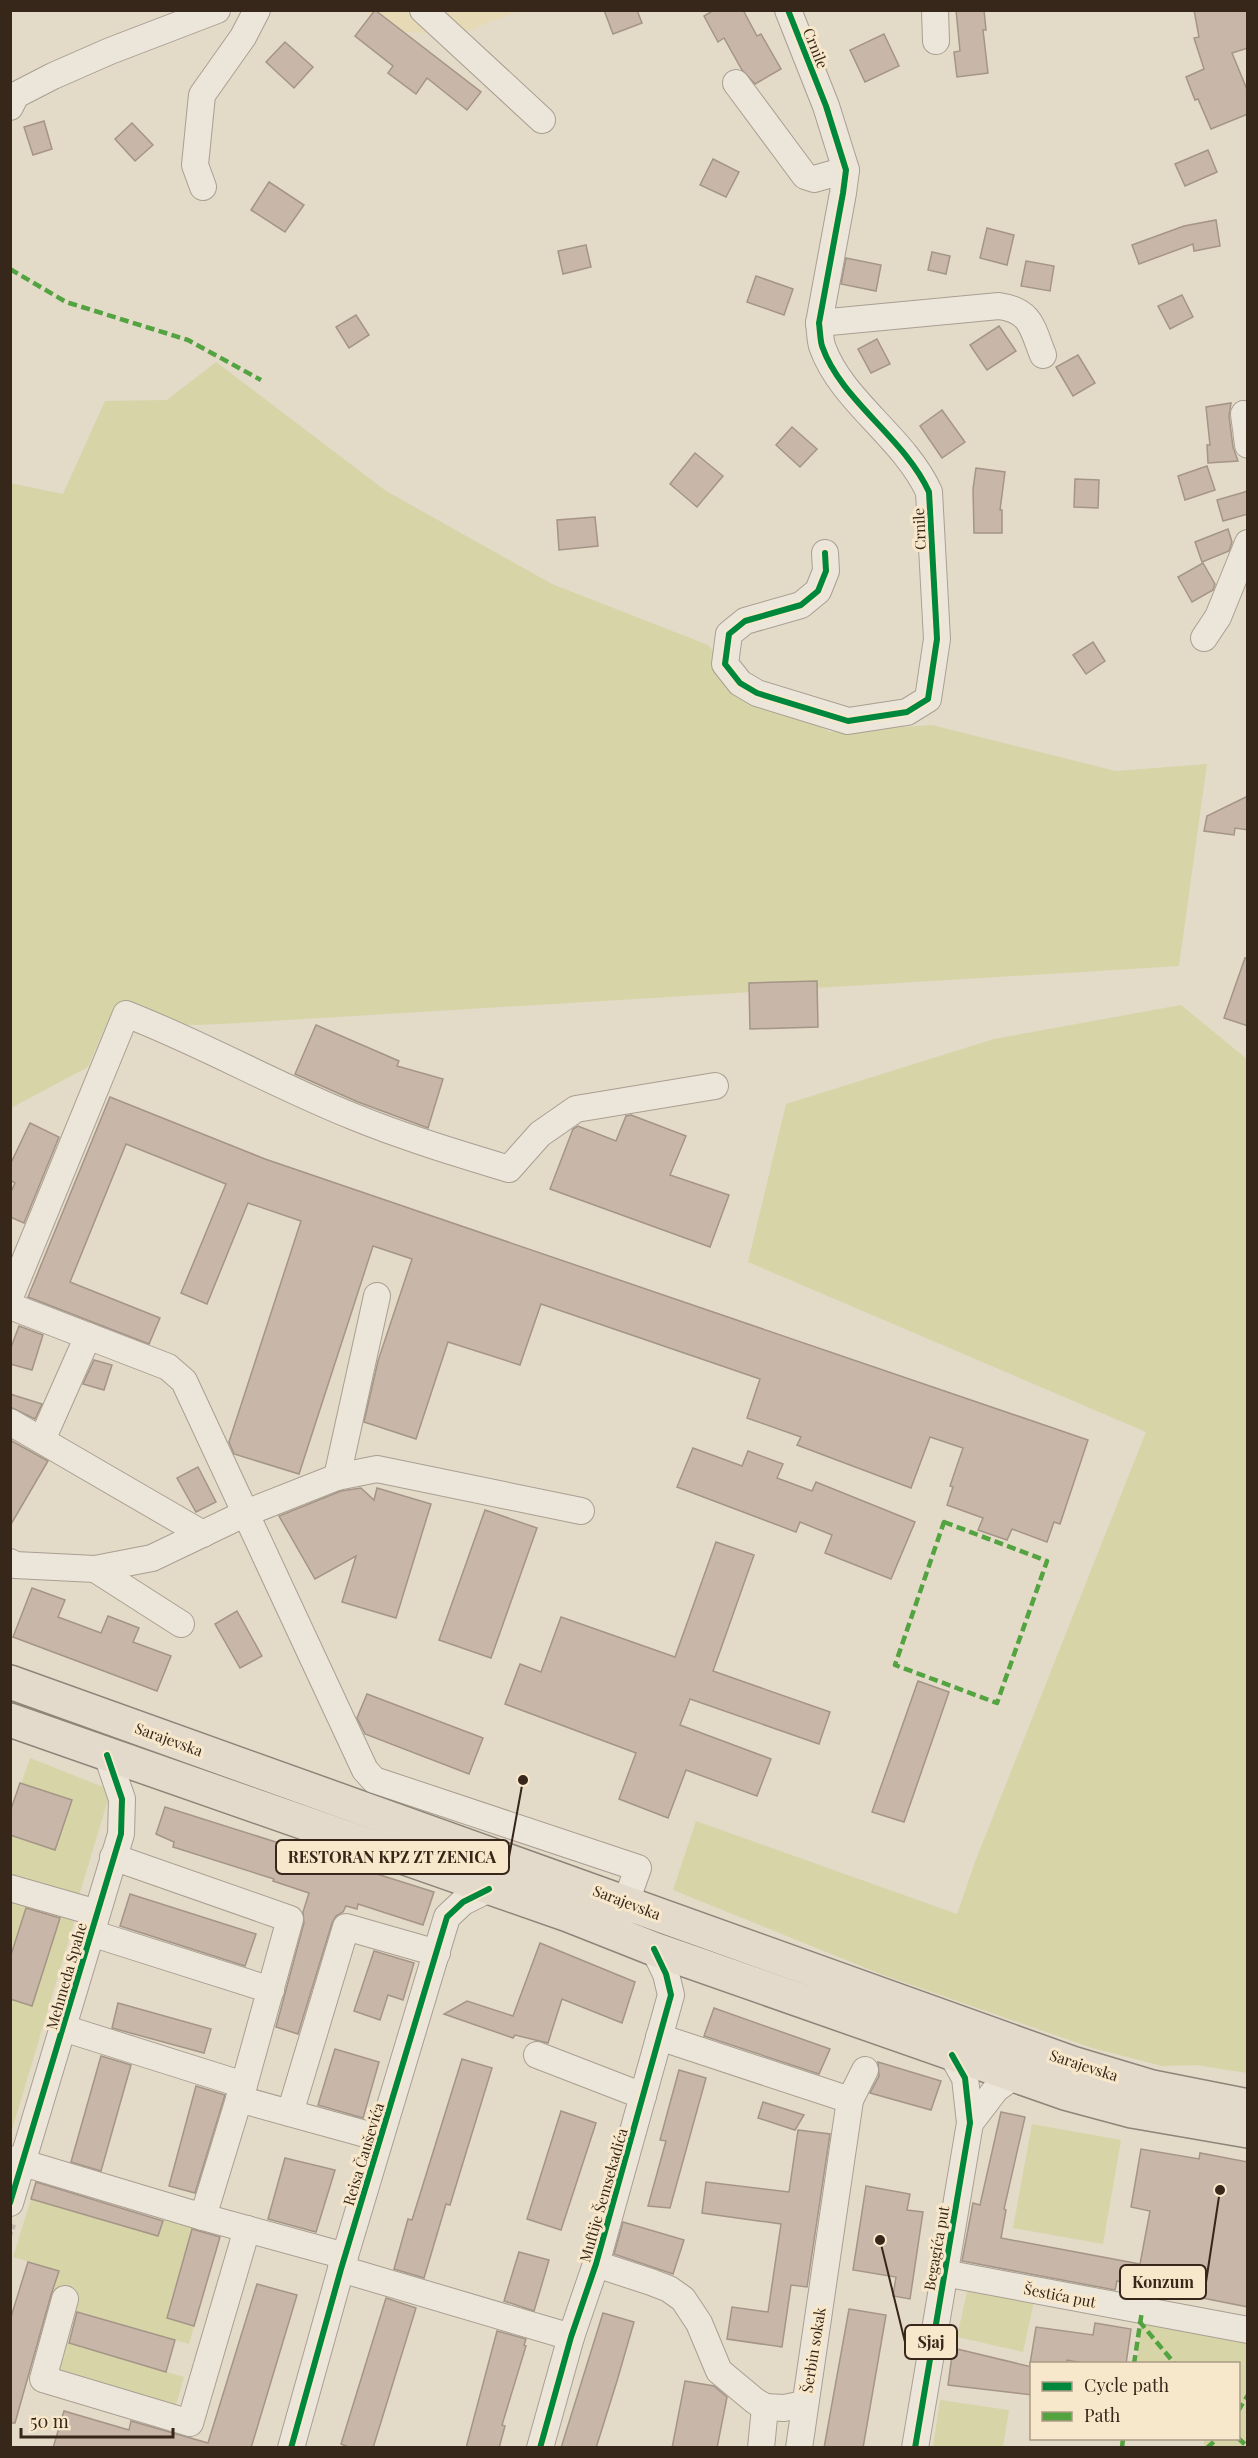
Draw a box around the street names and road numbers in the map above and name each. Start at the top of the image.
street label: Crnile [799,25,833,71]
street label: Crnile [908,507,930,551]
street label: Sarajevska [132,1718,206,1761]
street label: Sarajevska [590,1880,664,1924]
street label: Mehmeda Spahe [41,1920,91,2032]
street label: Sarajevska [1047,2045,1121,2086]
street label: Reisa Čauševića [338,2100,388,2208]
street label: Muftije Šemsekadića [574,2125,632,2264]
street label: Begagića put [919,2203,953,2292]
street label: Šestića put [1022,2278,1098,2312]
street label: Šerbin sokak [796,2305,830,2394]

